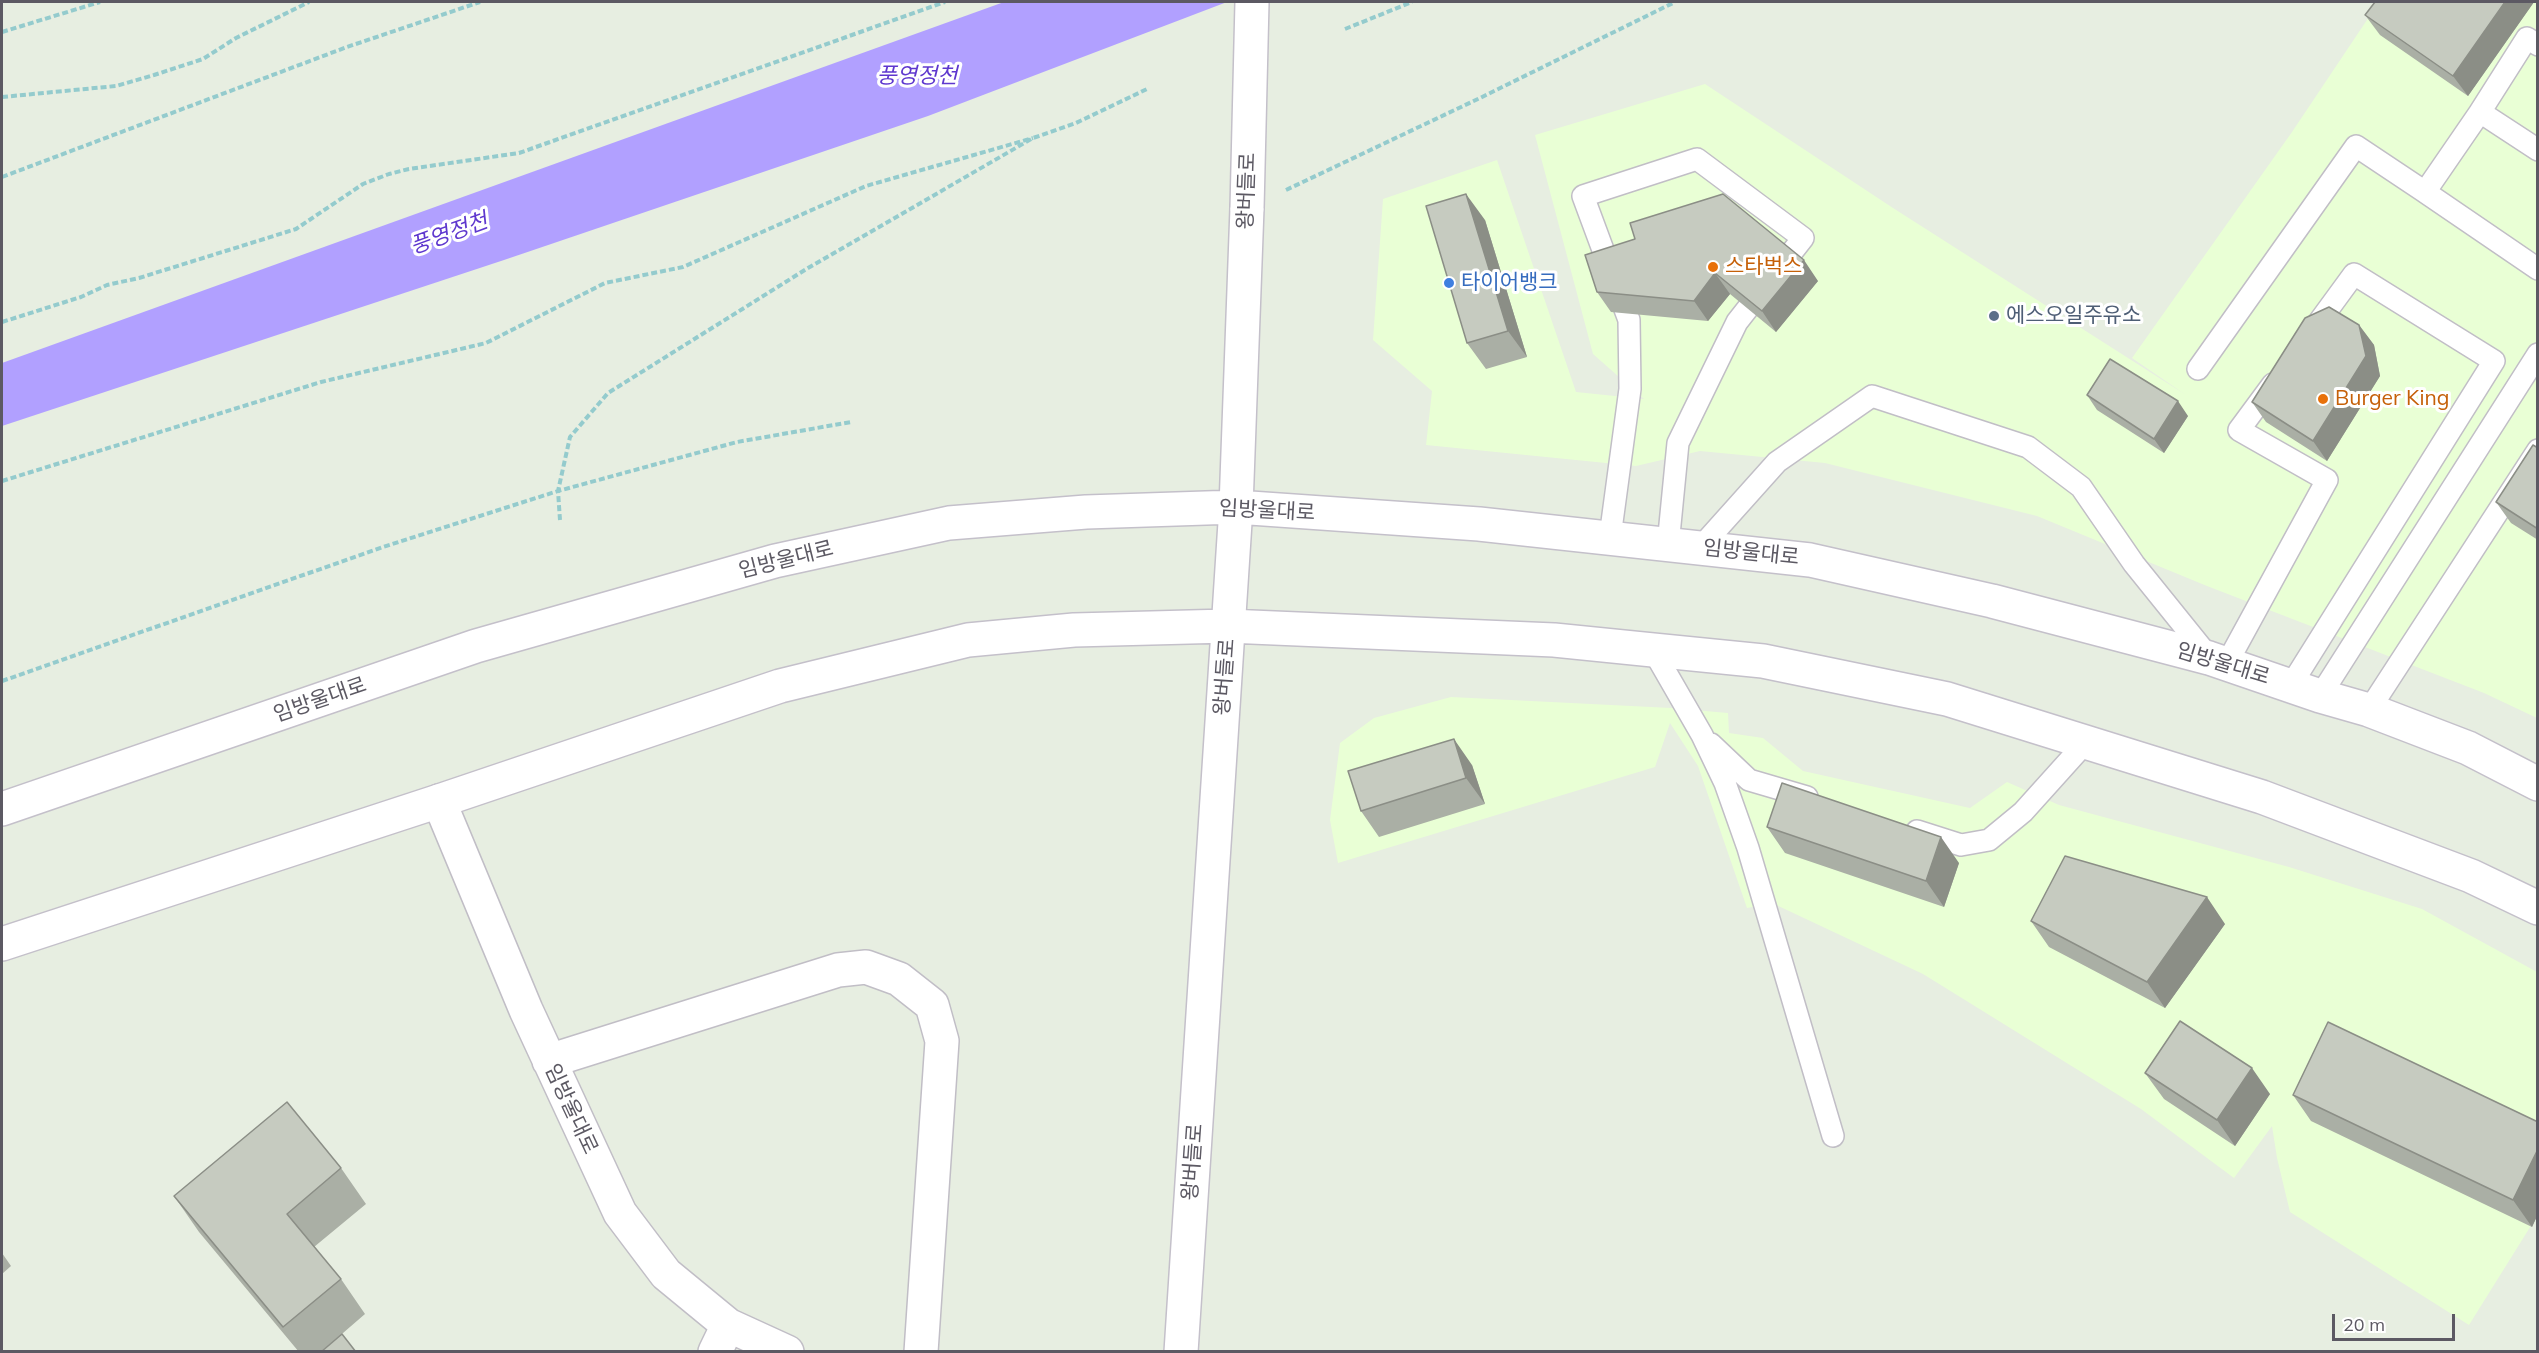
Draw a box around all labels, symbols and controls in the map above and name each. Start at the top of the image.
water label: 풍영정천 [877,63,957,89]
street label: 왕버들로 [1233,152,1261,230]
water label: 풍영정천 [406,208,492,260]
place label: 스타벅스 [1725,254,1802,280]
marker: 스타벅스 [1706,260,1720,274]
place label: 타이어뱅크 [1461,270,1558,296]
marker: 타이어뱅크 [1442,276,1456,290]
place label: 에스오일주유소 [2006,303,2141,329]
marker: 에스오일주유소 [1987,309,2001,323]
place label: Burger King [2335,386,2449,412]
marker: Burger King [2316,392,2330,406]
street label: 임방울대로 [1218,496,1316,526]
street label: 임방울대로 [1702,535,1800,571]
street label: 임방울대로 [736,536,836,584]
street label: 왕버들로 [1210,638,1240,716]
street label: 임방울대로 [2173,638,2273,690]
street label: 임방울대로 [270,672,370,728]
street label: 임방울대로 [539,1060,603,1158]
street label: 왕버들로 [1178,1123,1208,1201]
scale bar [2335,1302,2458,1340]
text: 20 m [2343,1313,2385,1336]

